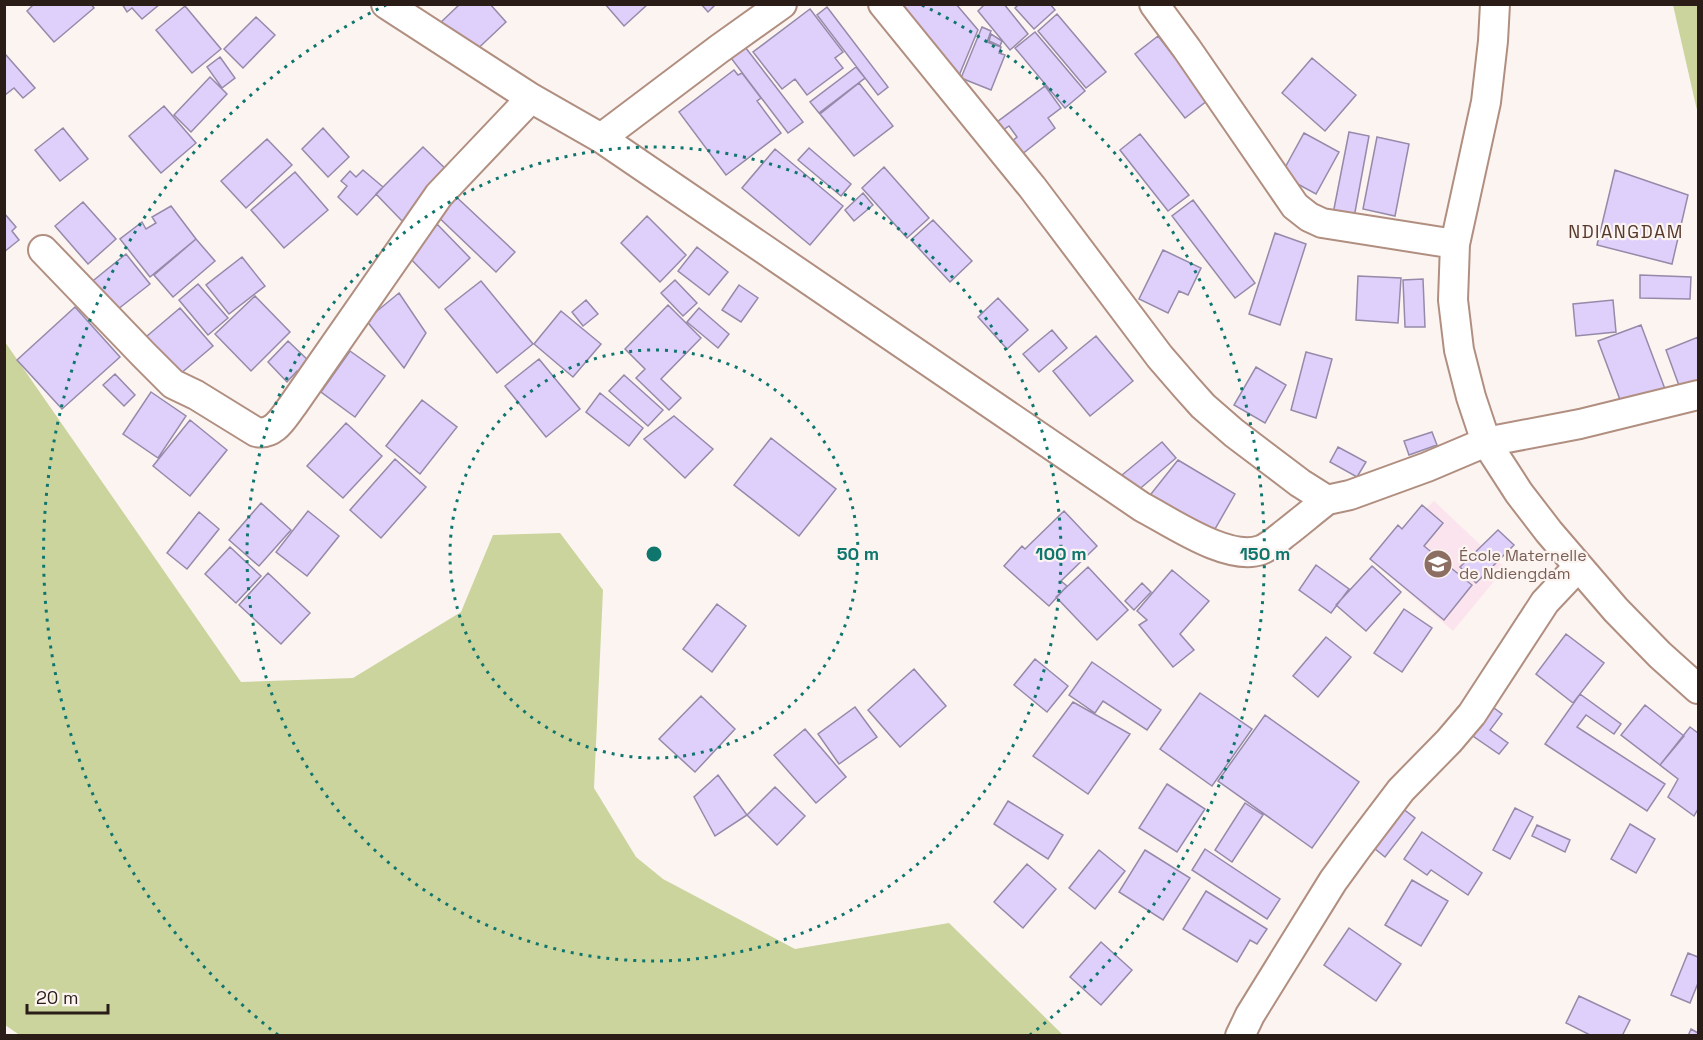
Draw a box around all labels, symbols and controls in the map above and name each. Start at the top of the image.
district label: NDIANGDAM [1568,220,1684,243]
text: 50 m [837,542,879,565]
text: 100 m [1035,542,1087,565]
text: 150 m [1240,542,1290,565]
centre of rings [644,544,664,564]
place label: École Maternelle de Ndiengdam [1459,545,1587,584]
school or university icon: École Maternelle de Ndiengdam [1422,548,1454,580]
scale bar [27,977,108,1015]
text: 20 m [36,986,79,1009]

